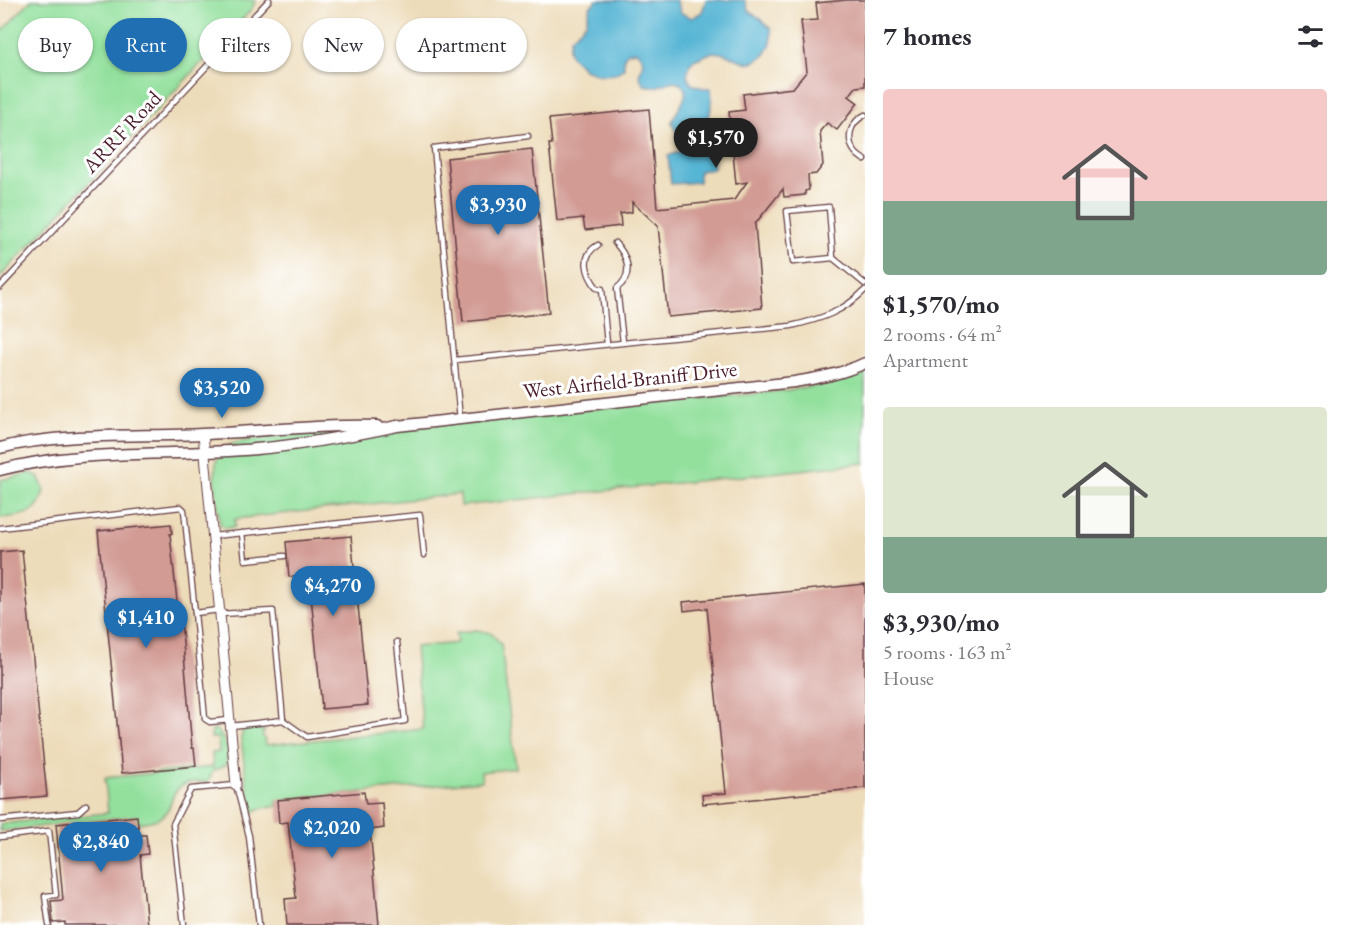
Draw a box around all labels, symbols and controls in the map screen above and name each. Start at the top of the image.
chip: Buy [18,18,93,72]
chip: Rent [105,18,187,72]
chip: Filters [199,18,291,72]
chip: New [303,18,384,72]
chip: Apartment [396,18,527,72]
text: 7 homes [883,19,972,53]
icon: filters [1294,20,1327,53]
street label: ARRF Road [76,84,167,179]
pin: $1,570 [667,118,765,169]
text: $1,570 [688,124,744,150]
icon: home [1051,128,1159,236]
pin: $3,930 [449,185,547,236]
text: $3,930 [470,191,526,217]
text: $1,570/mo [883,287,999,321]
text: 2 rooms · 64 m² [883,321,1002,347]
text: Apartment [883,347,968,373]
street label: West Airfield-Braniff Drive [522,355,738,404]
pin: $3,520 [173,368,271,419]
text: $3,520 [194,374,250,400]
icon: home [1051,446,1159,554]
pin: $4,270 [284,566,382,617]
text: $4,270 [305,572,361,598]
pin: $1,410 [97,598,195,649]
text: $1,410 [118,604,174,630]
text: $3,930/mo [883,605,999,639]
text: 5 rooms · 163 m² [883,639,1011,665]
text: House [883,665,934,691]
pin: $2,020 [283,808,381,859]
text: $2,020 [304,814,360,840]
pin: $2,840 [52,822,150,873]
text: $2,840 [73,828,129,854]

